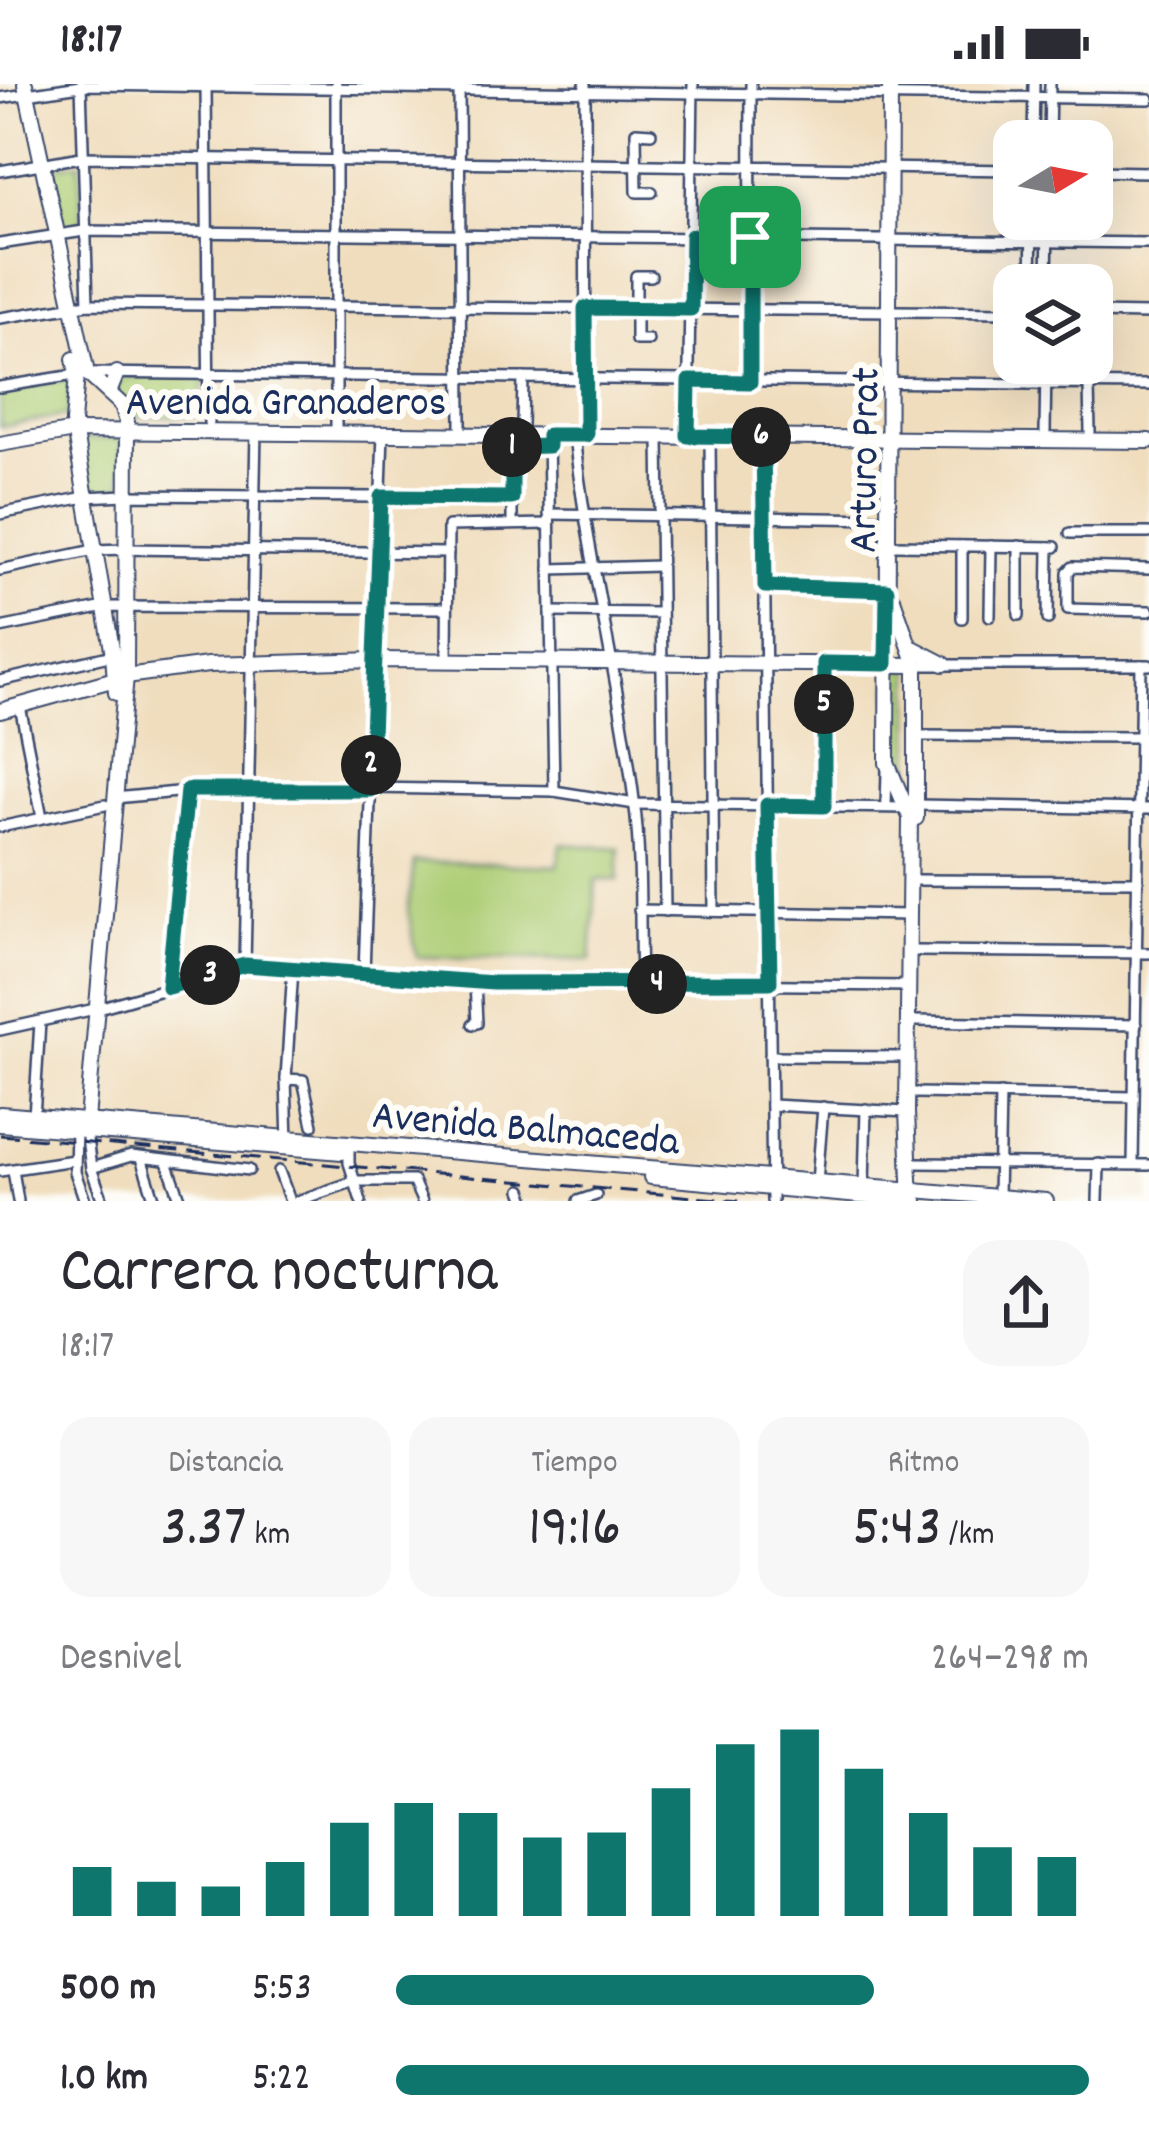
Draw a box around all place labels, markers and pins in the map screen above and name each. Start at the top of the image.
pin [699,186,801,288]
pin: 6 [731,407,791,467]
pin: 1 [482,417,542,477]
pin: 5 [794,674,854,734]
pin: 2 [341,735,401,795]
pin: 3 [180,945,240,1005]
pin: 4 [627,954,687,1014]

